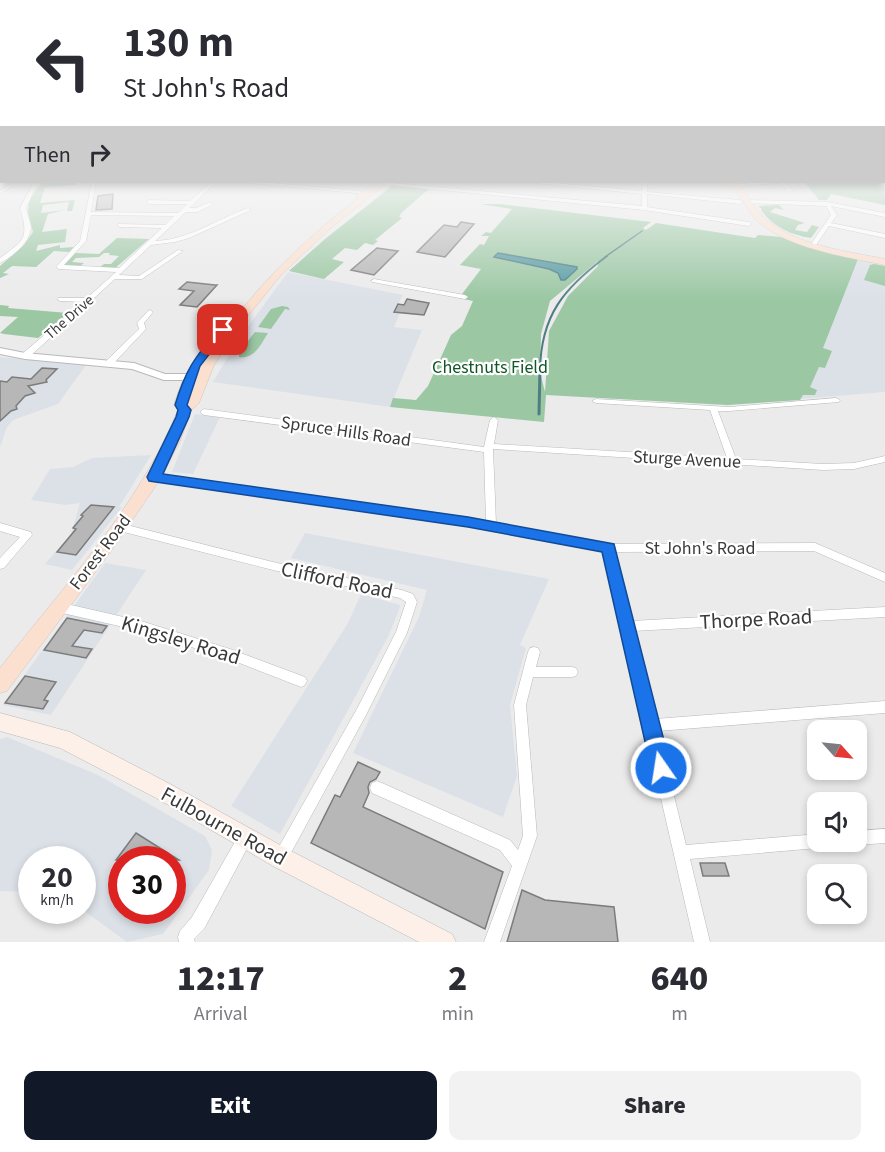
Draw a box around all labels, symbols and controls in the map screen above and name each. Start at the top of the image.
text: 130 m [123,13,234,73]
icon: left [24,24,102,102]
text: St John's Road [123,69,289,108]
icon: right [83,138,116,171]
text: Then [24,139,71,171]
street label: The Drive [40,290,99,345]
pin [197,304,248,355]
icon: arrive [206,313,239,346]
park label: Chestnuts Field [432,355,548,380]
street label: Spruce Hills Road [279,410,413,453]
street label: Sturge Avenue [632,444,742,475]
street label: Forest Road [64,509,137,595]
street label: St John's Road [645,536,755,561]
street label: Clifford Road [278,553,396,607]
street label: Thorpe Road [699,601,813,637]
street label: Kingsley Road [118,608,244,672]
north arrow [807,720,867,780]
map controls [807,720,867,924]
position arrow [629,736,693,800]
street label: Fulbourne Road [156,779,292,873]
button: sound [807,792,867,852]
speed limit sign: 30 [108,846,186,924]
text: 20 [41,856,73,899]
button: search [807,864,867,924]
text: km/h [40,890,74,911]
text: 12:17 [177,953,265,1004]
text: 2 [448,953,467,1004]
text: 640 [651,953,708,1004]
text: Arrival [194,1000,248,1028]
text: min [441,1000,474,1028]
text: m [671,1000,688,1028]
button: Exit [24,1071,437,1140]
button: Share [449,1071,861,1140]

